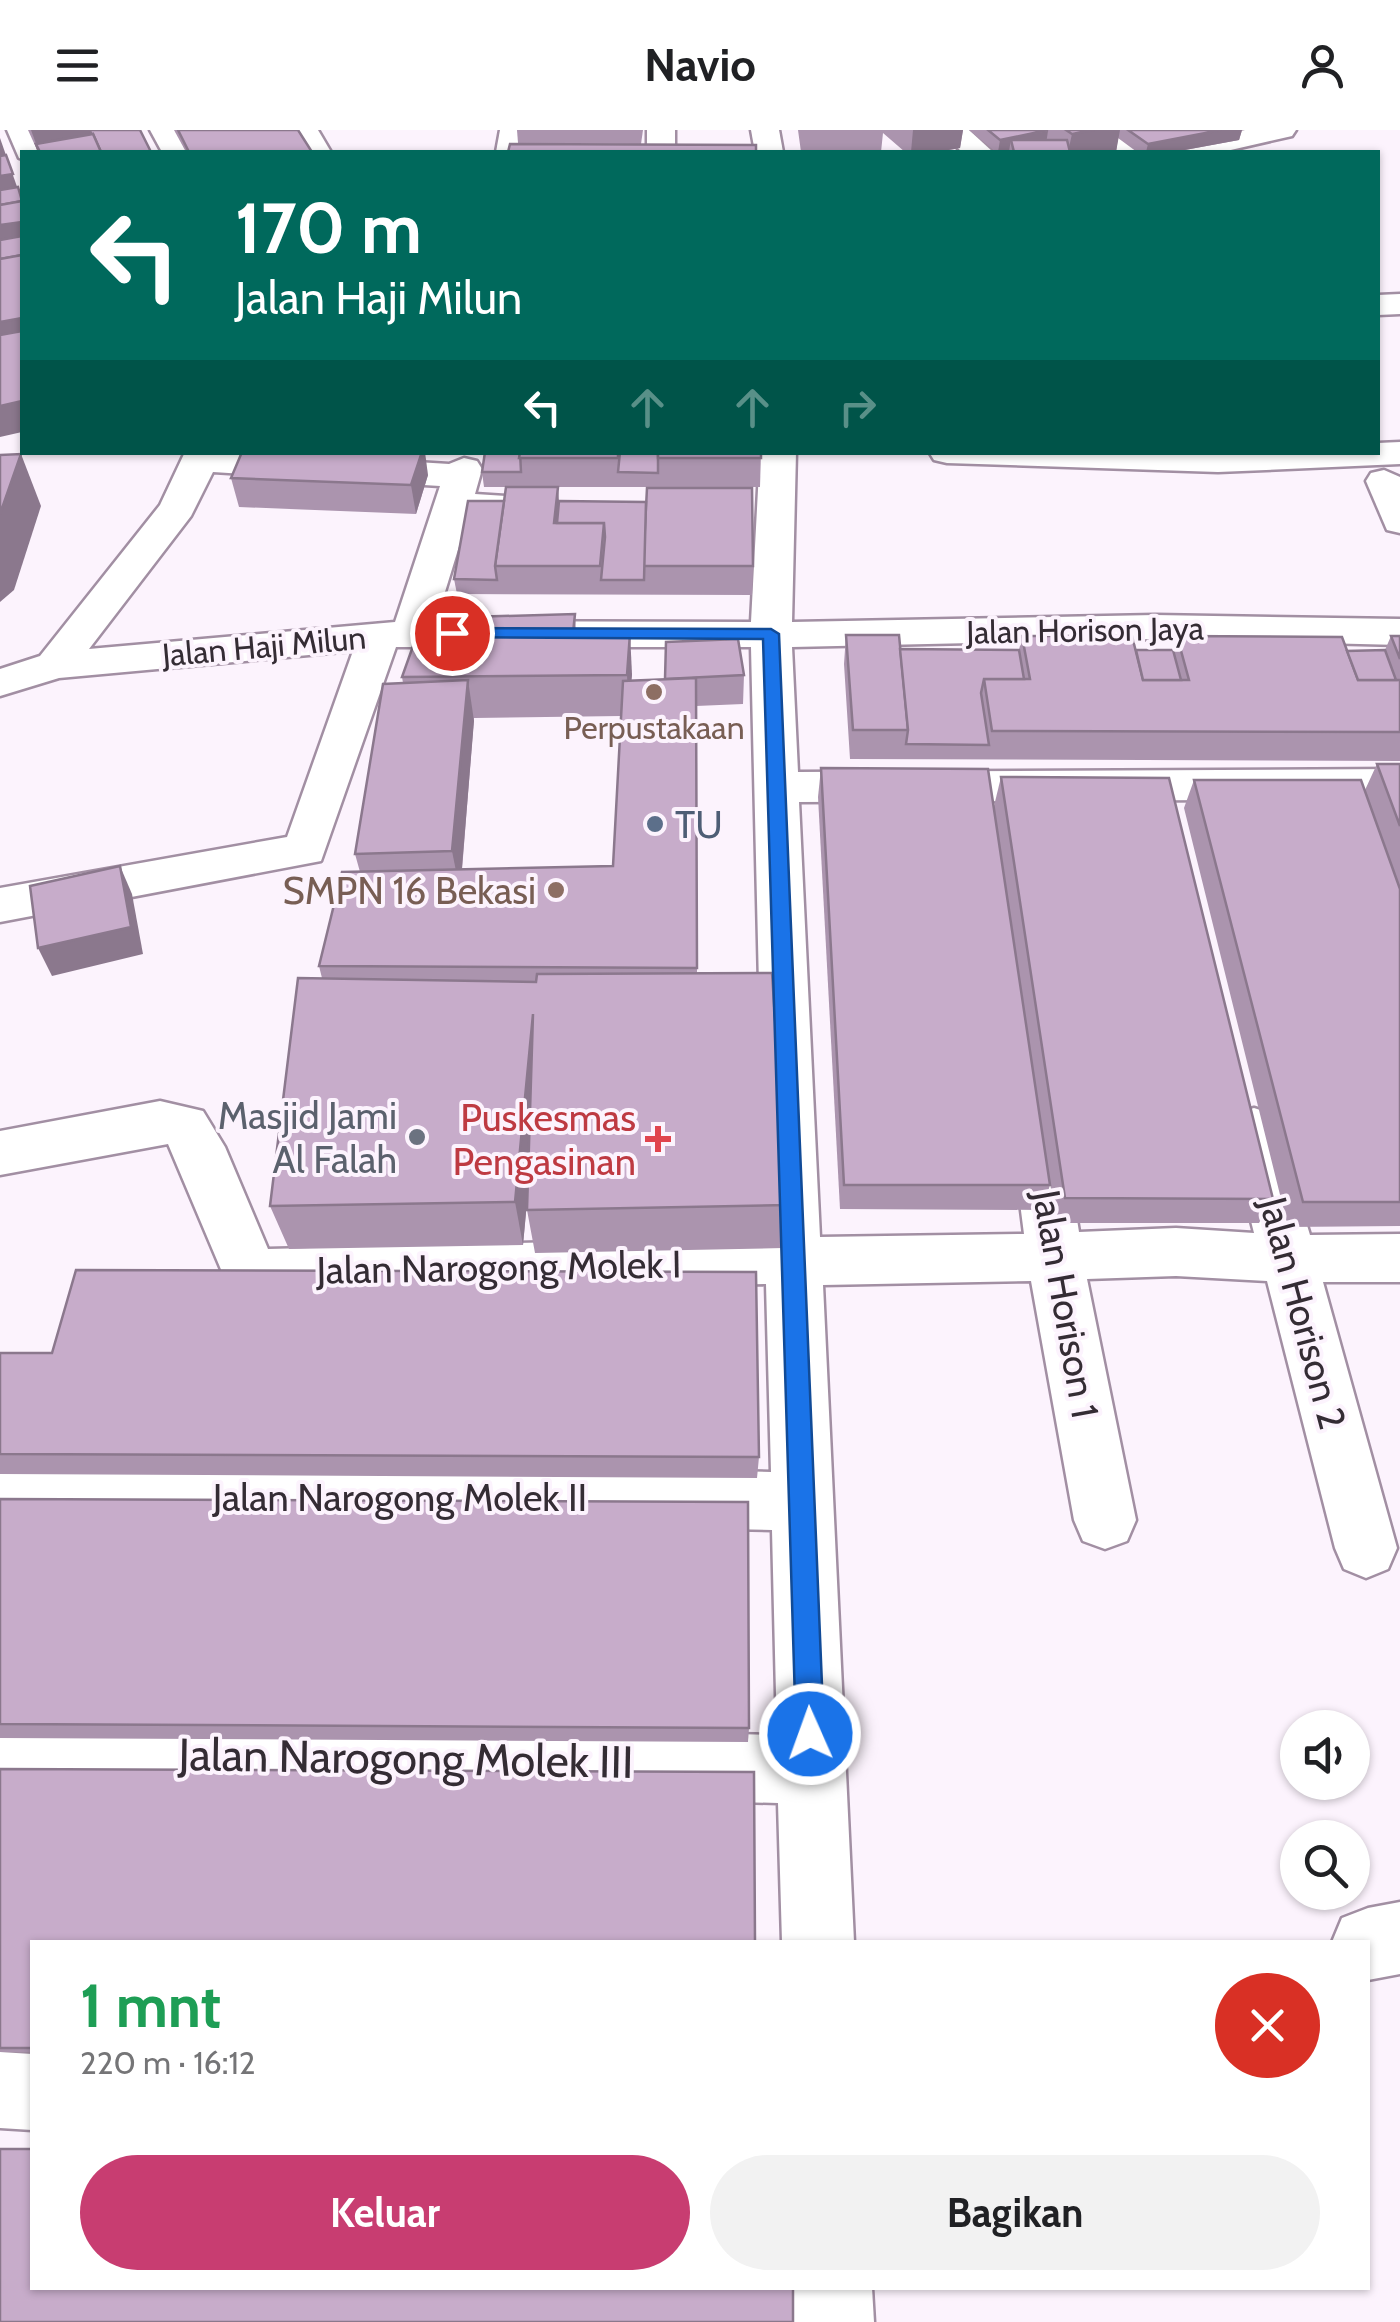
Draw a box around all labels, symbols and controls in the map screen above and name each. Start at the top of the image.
icon: menu [50,38,105,93]
text: Navio [644,38,756,92]
icon: person [1295,38,1350,93]
text: 170 m [235,185,422,271]
icon: left [70,190,200,320]
text: Jalan Haji Milun [235,271,522,325]
icon: left [515,380,570,435]
icon: ahead [620,380,675,435]
icon: ahead [725,380,780,435]
icon: right [830,380,885,435]
pin [410,591,495,676]
icon: arrive [425,606,480,661]
street label: Jalan Horison Jaya [965,608,1205,652]
street label: Jalan Haji Milun [160,618,367,674]
marker: Perpustakaan [643,681,665,703]
place label: Perpustakaan [563,708,745,747]
place label: TU [675,801,723,848]
marker: TU [644,813,666,835]
place label: SMPN 16 Bekasi [283,867,536,914]
marker: SMPN 16 Bekasi [545,879,567,901]
place label: Masjid Jami Al Falah [218,1092,397,1183]
place label: Puskesmas Pengasinan [452,1094,636,1185]
marker: Masjid Jami Al Falah [406,1126,428,1148]
marker: Puskesmas Pengasinan [645,1126,671,1152]
street label: Jalan Horison 1 [1023,1185,1109,1422]
street label: Jalan Horison 2 [1249,1191,1357,1434]
street label: Jalan Narogong Molek I [315,1240,682,1294]
street label: Jalan Narogong Molek II [212,1474,587,1521]
position arrow [758,1682,862,1786]
map controls [1280,1710,1370,1910]
button: sound [1280,1710,1370,1800]
street label: Jalan Narogong Molek III [177,1727,634,1789]
button: search [1280,1820,1370,1910]
text: 1 mnt [80,1969,221,2042]
button: close [1215,1973,1320,2078]
text: 220 m · 16:12 [80,2043,256,2082]
button: Keluar [80,2155,690,2270]
button: Bagikan [710,2155,1320,2270]

